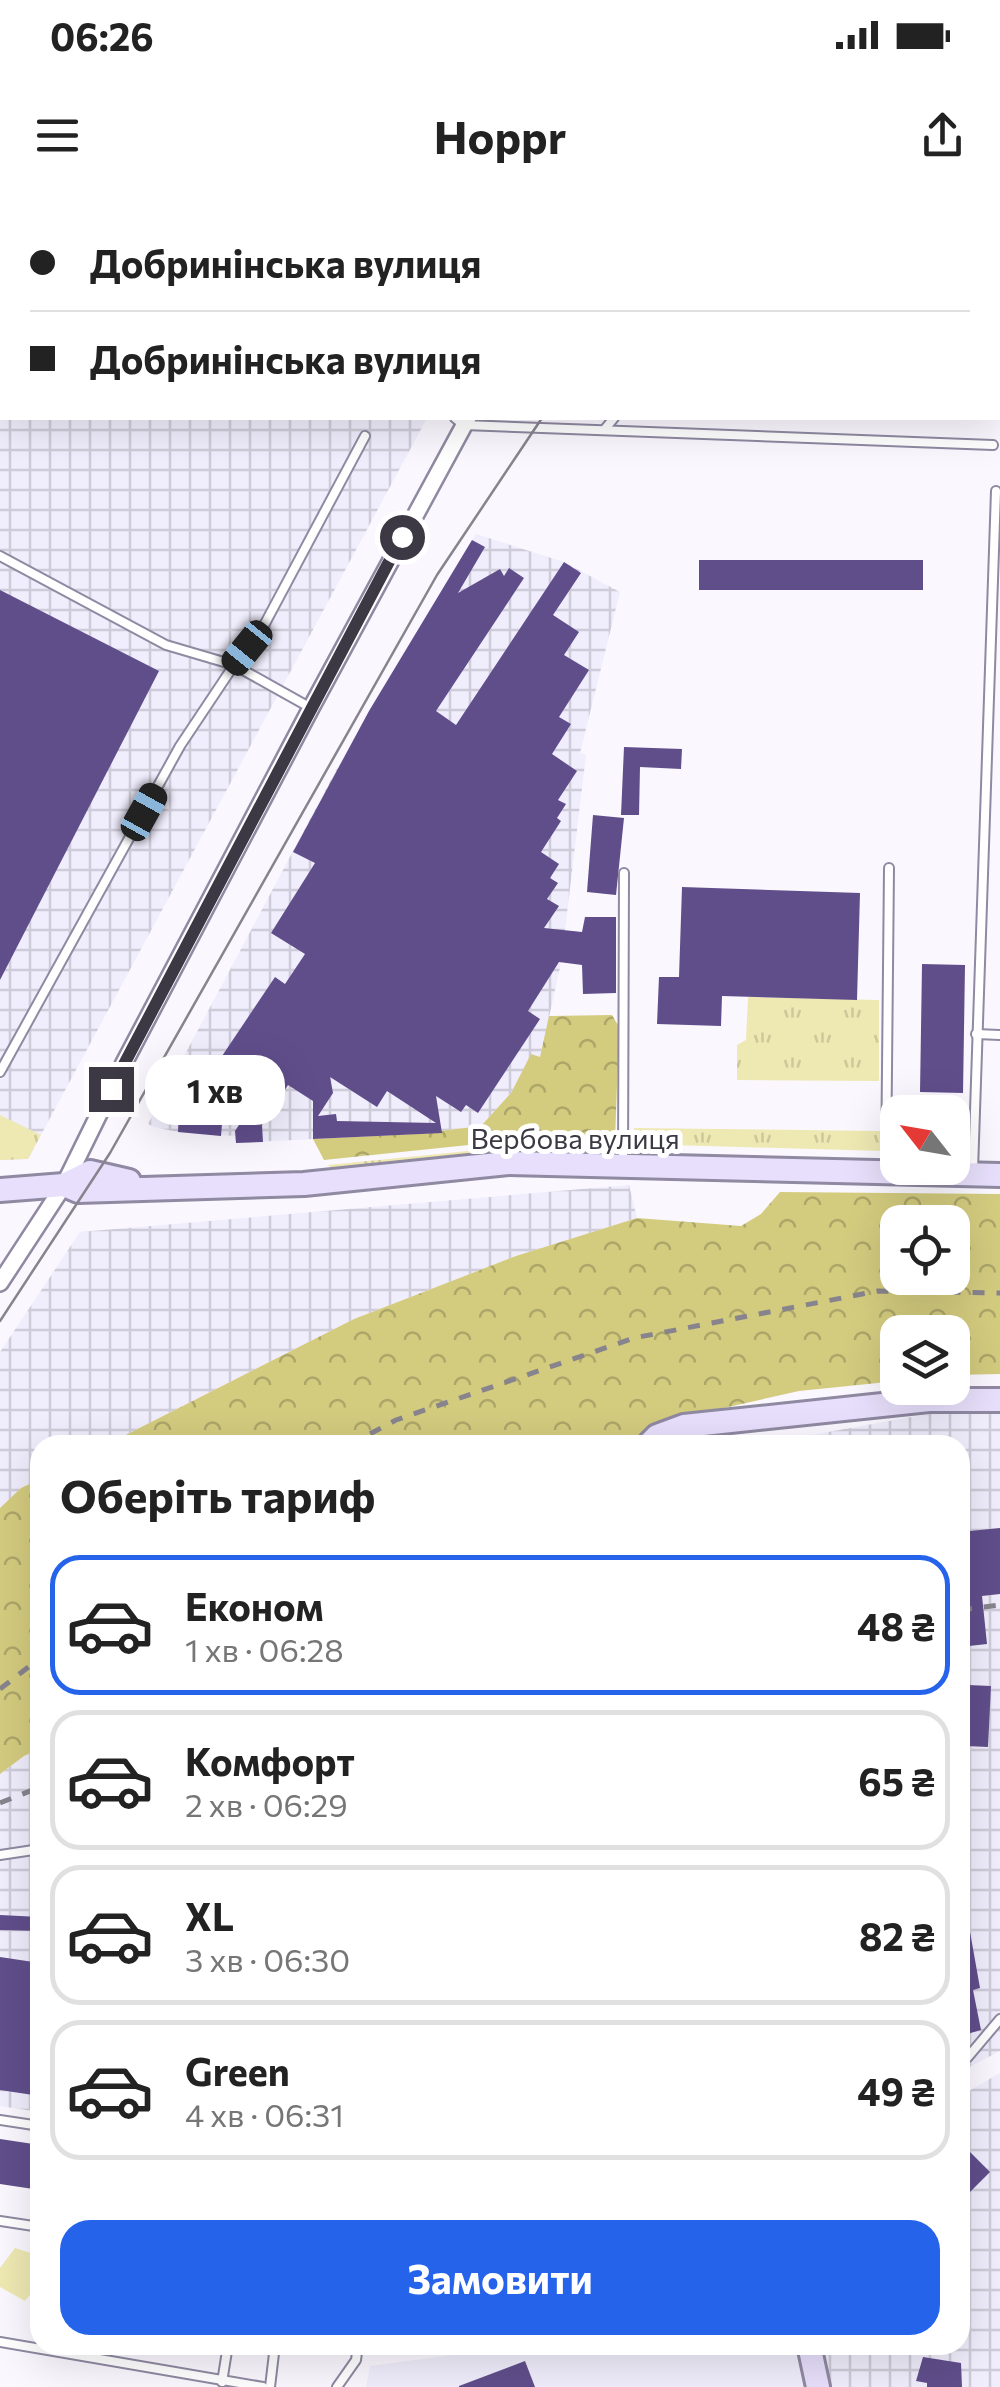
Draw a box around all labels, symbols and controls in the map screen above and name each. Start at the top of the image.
text: 06:26 [50,12,154,59]
icon: menu [30,108,85,163]
text: Hoppr [434,108,566,163]
icon: share [915,108,970,163]
text: Добринінська вулиця [90,239,481,286]
text: Добринінська вулиця [90,335,481,382]
route start [380,515,425,560]
car [216,615,278,681]
car [116,778,172,846]
callout: 1 хв [146,1054,286,1124]
route end [89,1067,134,1112]
text: 1 хв [187,1070,243,1110]
north arrow [880,1095,970,1185]
map controls [880,1095,970,1405]
street label: Вербова вулиця [470,1121,680,1155]
button: locate [880,1205,970,1295]
button: layers [880,1315,970,1405]
text: Оберіть тариф [60,1467,375,1522]
icon: car [65,1580,155,1670]
text: Економ [185,1582,324,1629]
text: 48 ₴ [857,1602,935,1649]
text: 1 хв · 06:28 [185,1629,344,1669]
icon: car [65,1735,155,1825]
text: Комфорт [185,1737,355,1784]
text: 65 ₴ [858,1757,935,1804]
text: 2 хв · 06:29 [185,1784,348,1824]
icon: car [65,1890,155,1980]
text: XL [185,1892,234,1939]
text: 82 ₴ [859,1912,935,1959]
text: 3 хв · 06:30 [185,1939,350,1979]
icon: car [65,2045,155,2135]
text: Green [185,2047,290,2094]
text: 49 ₴ [857,2067,935,2114]
text: 4 хв · 06:31 [185,2094,344,2134]
button: Замовити [60,2220,940,2335]

